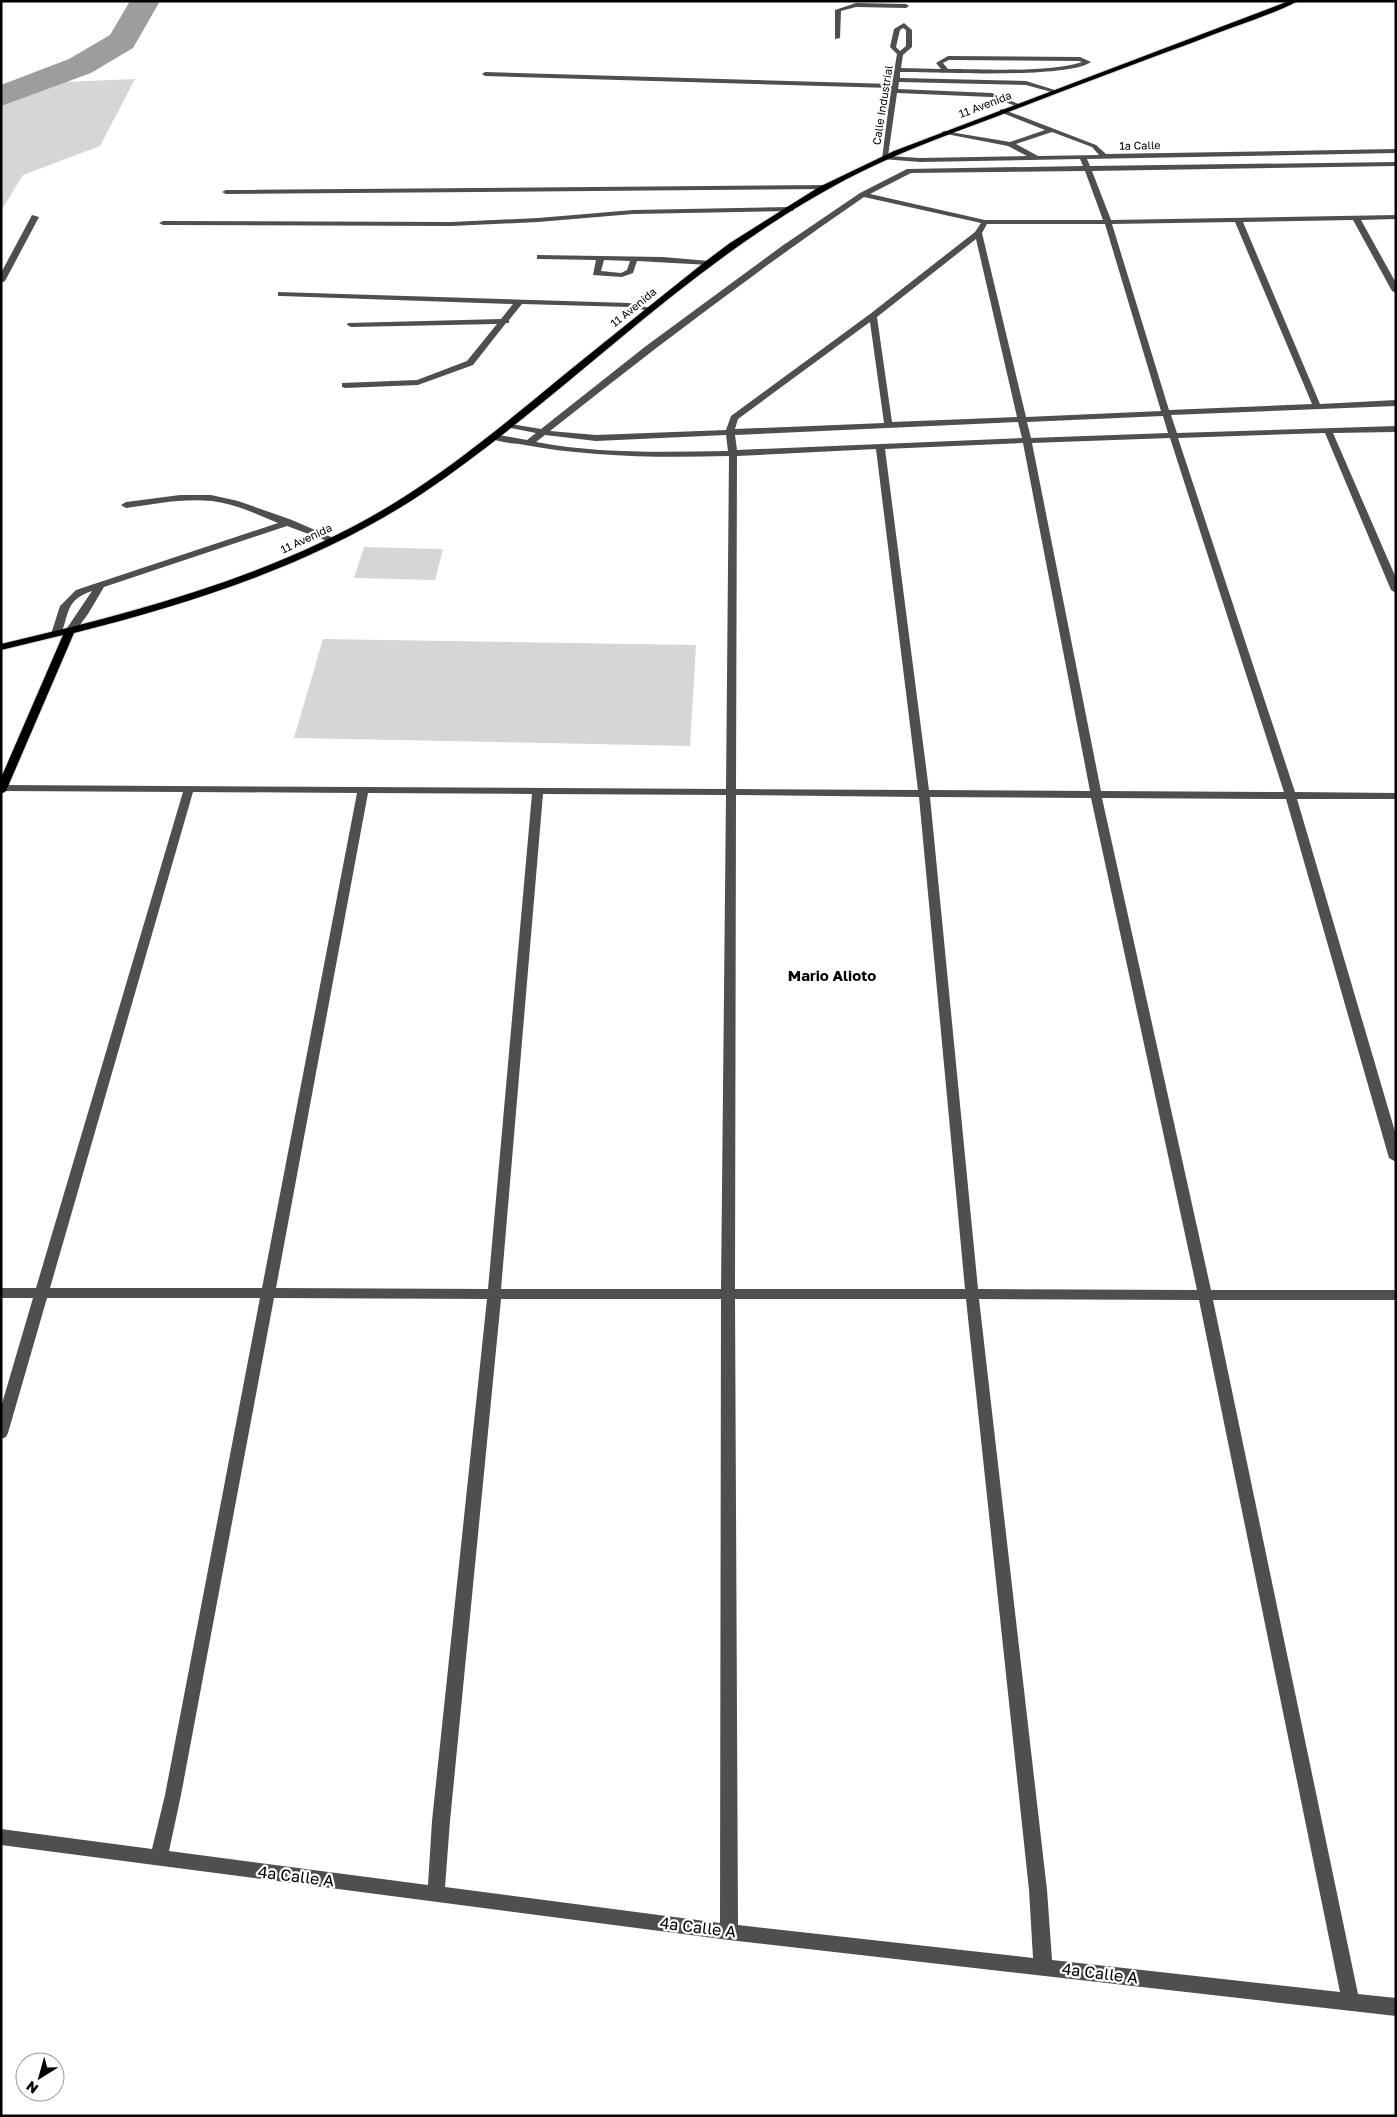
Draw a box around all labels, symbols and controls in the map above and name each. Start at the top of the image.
street label: Calle Industrial [869,64,895,146]
street label: 11 Avenida [957,88,1013,120]
street label: 1a Calle [1119,138,1161,152]
street label: 11 Avenida [607,285,659,329]
street label: 11 Avenida [278,520,334,556]
district label: Mario Alioto [788,966,876,984]
street label: 4a Calle A [257,1861,336,1891]
street label: 4a Calle A [659,1912,738,1942]
street label: 4a Calle A [1061,1958,1140,1988]
north arrow [15,2052,65,2102]
text: N [23,2078,41,2098]

